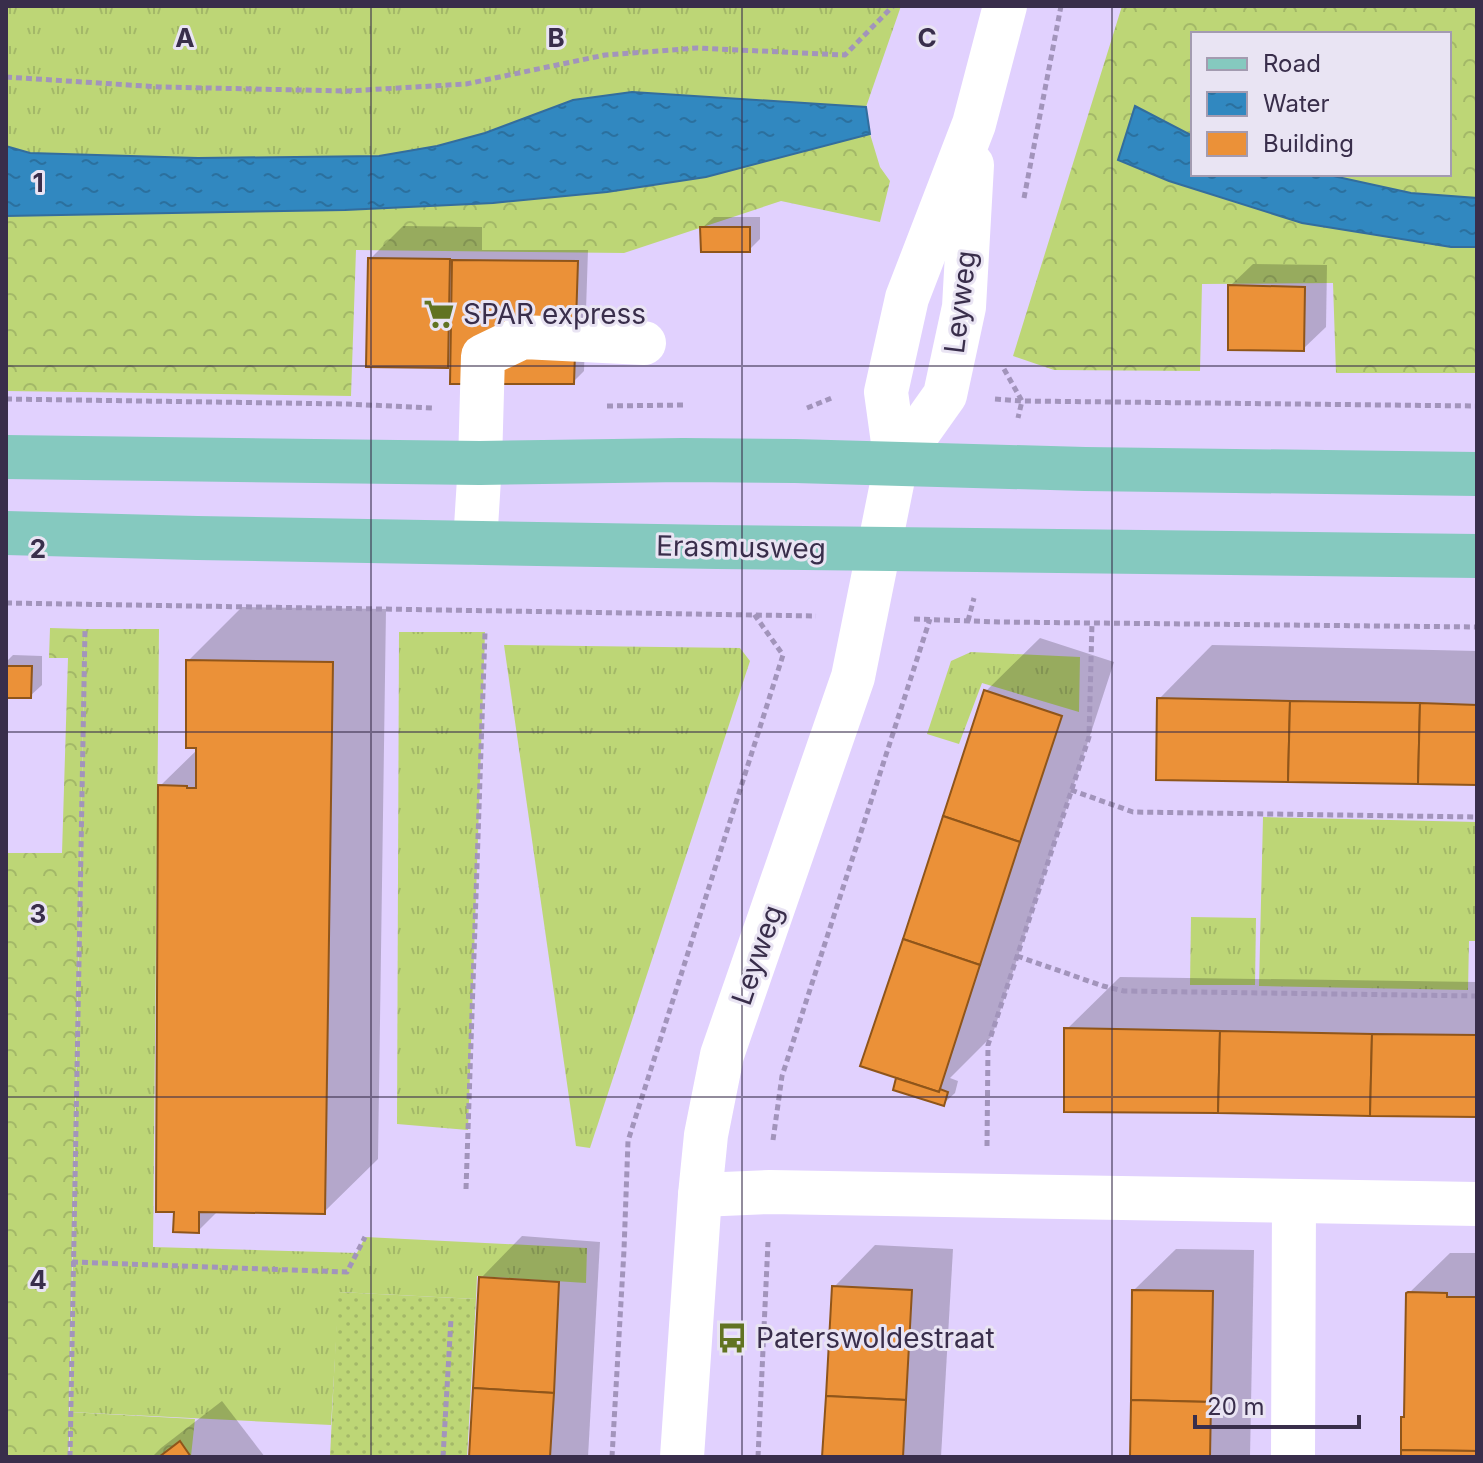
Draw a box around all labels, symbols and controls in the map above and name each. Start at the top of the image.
text: A [175,22,195,53]
text: B [547,22,565,53]
text: C [917,22,937,53]
legend [1191,32,1451,176]
text: Road [1263,49,1321,78]
text: Water [1263,89,1330,118]
text: Building [1263,129,1354,158]
text: 1 [32,167,44,198]
street label: Leyweg [937,249,983,355]
supermarket icon: SPAR express [422,297,456,331]
place label: SPAR express [463,297,646,331]
street label: Erasmusweg [656,529,826,565]
text: 2 [30,533,46,564]
text: 3 [30,898,46,929]
street label: Leyweg [724,901,790,1009]
text: 4 [29,1264,47,1295]
bus stop icon: Paterswoldestraat [715,1321,749,1355]
place label: Paterswoldestraat [756,1321,995,1355]
scale bar [1195,1379,1359,1429]
text: 20 m [1207,1392,1265,1421]

